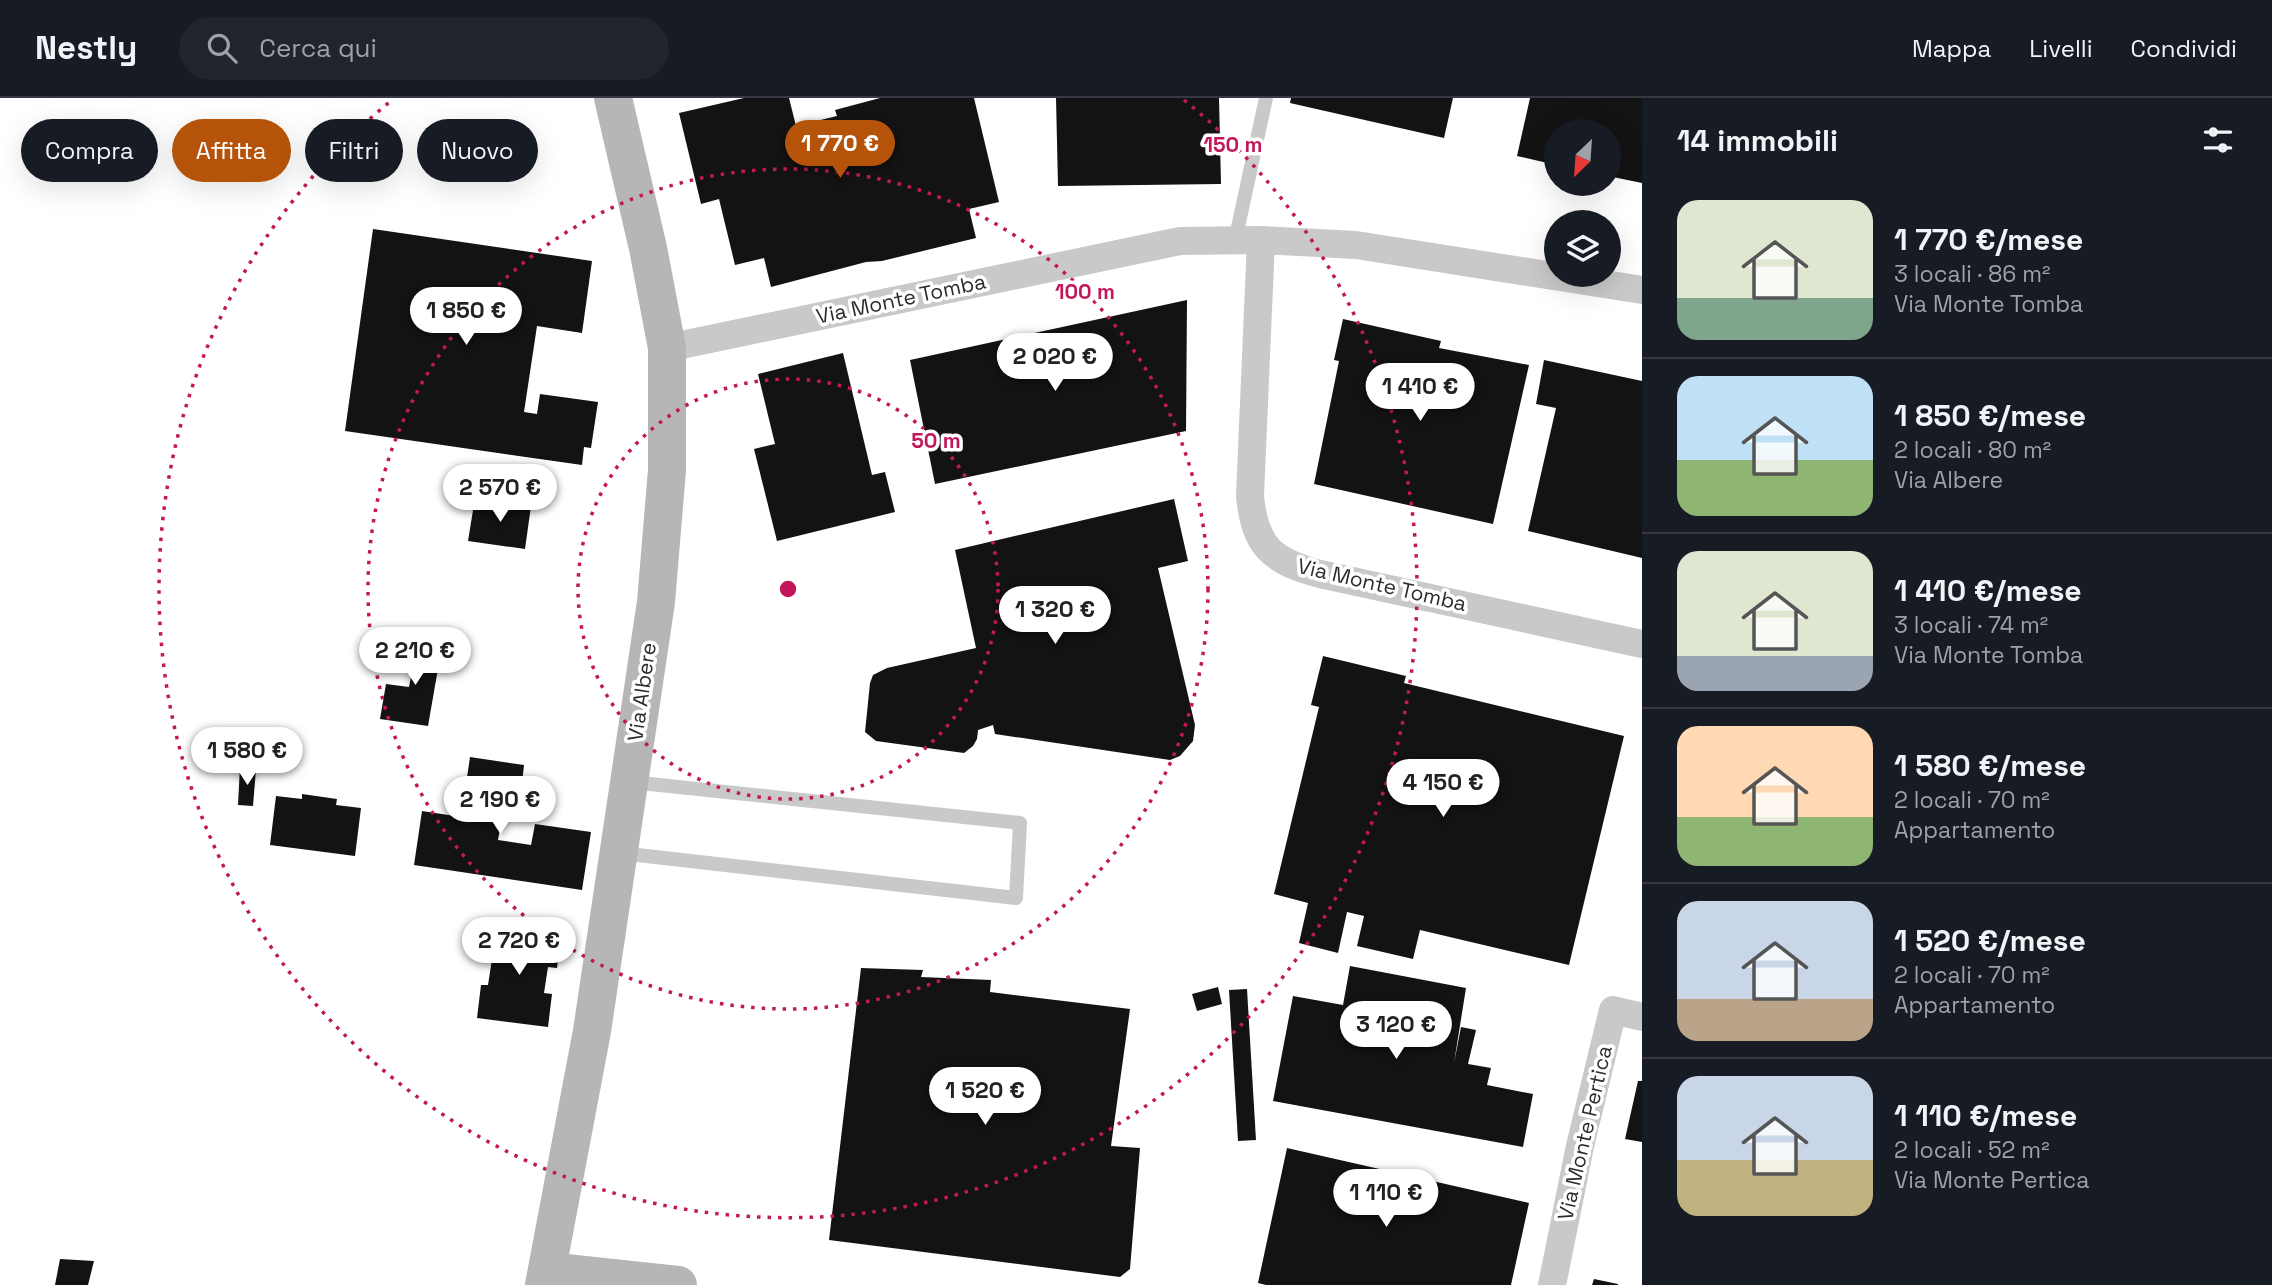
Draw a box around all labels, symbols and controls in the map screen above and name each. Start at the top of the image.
search box [179,17,669,80]
text: Nestly [35,27,137,69]
icon: search [203,29,241,67]
text: Cerca qui [259,31,377,65]
text: Mappa [1912,33,1991,64]
text: Livelli [2029,33,2093,64]
text: Condividi [2131,33,2237,64]
chip: Compra [21,119,158,182]
chip: Affitta [172,119,291,182]
chip: Filtri [305,119,403,182]
chip: Nuovo [417,119,538,182]
north arrow [1544,119,1620,196]
map controls [1544,119,1621,287]
pin: 1 770 € [775,120,905,180]
text: 14 immobili [1677,121,1838,160]
icon: filters [2199,121,2237,159]
text: 1 770 € [801,128,879,158]
text: 150 m [1204,131,1262,158]
button: layers [1544,210,1621,287]
text: 1 770 €/mese [1894,220,2083,259]
icon: home [1733,228,1817,312]
text: 3 locali · 86 m² [1894,259,2051,289]
street label: Via Monte Tomba [814,267,988,330]
text: 100 m [1055,278,1115,305]
pin: 1 850 € [401,288,531,347]
text: Via Monte Tomba [1894,289,2083,319]
text: 1 850 € [426,295,506,325]
pin: 2 020 € [990,334,1120,393]
text: 2 020 € [1013,341,1097,371]
pin: 1 410 € [1355,364,1485,423]
text: 1 410 € [1382,371,1458,401]
text: 1 850 €/mese [1894,396,2086,435]
icon: home [1733,404,1817,488]
text: 50 m [911,427,961,454]
text: 2 locali · 80 m² [1894,435,2051,465]
pin: 2 570 € [435,464,565,524]
text: Via Albere [1894,465,2003,495]
text: 2 570 € [459,472,541,502]
street label: Via Monte Tomba [1295,552,1469,617]
text: 1 410 €/mese [1894,571,2082,610]
centre of rings [776,577,800,601]
icon: home [1733,579,1817,663]
pin: 1 320 € [990,587,1120,646]
text: 1 320 € [1015,594,1095,624]
text: 3 locali · 74 m² [1894,610,2048,640]
pin: 2 210 € [350,628,480,687]
text: 2 210 € [375,635,455,665]
text: Via Monte Tomba [1894,640,2083,670]
street label: Via Albere [621,641,662,743]
pin: 1 580 € [182,728,312,787]
text: 1 580 € [207,735,287,765]
text: 1 580 €/mese [1894,746,2086,785]
icon: home [1733,754,1817,838]
pin: 4 150 € [1378,760,1508,819]
text: 4 150 € [1402,767,1484,797]
pin: 2 190 € [435,776,565,836]
text: 2 190 € [460,784,540,814]
text: 2 locali · 70 m² [1894,785,2050,815]
text: Appartamento [1894,815,2055,845]
pin: 2 720 € [454,918,584,977]
text: 1 520 €/mese [1894,921,2086,960]
text: 2 720 € [478,925,560,955]
icon: home [1733,929,1817,1013]
text: 2 locali · 70 m² [1894,960,2050,990]
text: Appartamento [1894,990,2055,1020]
pin: 3 120 € [1331,1002,1461,1061]
text: 3 120 € [1356,1009,1436,1039]
street label: Via Monte Pertica [1551,1043,1618,1223]
pin: 1 520 € [920,1068,1050,1127]
text: 1 520 € [945,1075,1025,1105]
text: 1 110 €/mese [1894,1096,2077,1135]
icon: home [1733,1104,1817,1188]
text: 2 locali · 52 m² [1894,1135,2050,1165]
text: Via Monte Pertica [1894,1165,2090,1195]
pin: 1 110 € [1321,1170,1451,1229]
text: 1 110 € [1349,1177,1423,1207]

